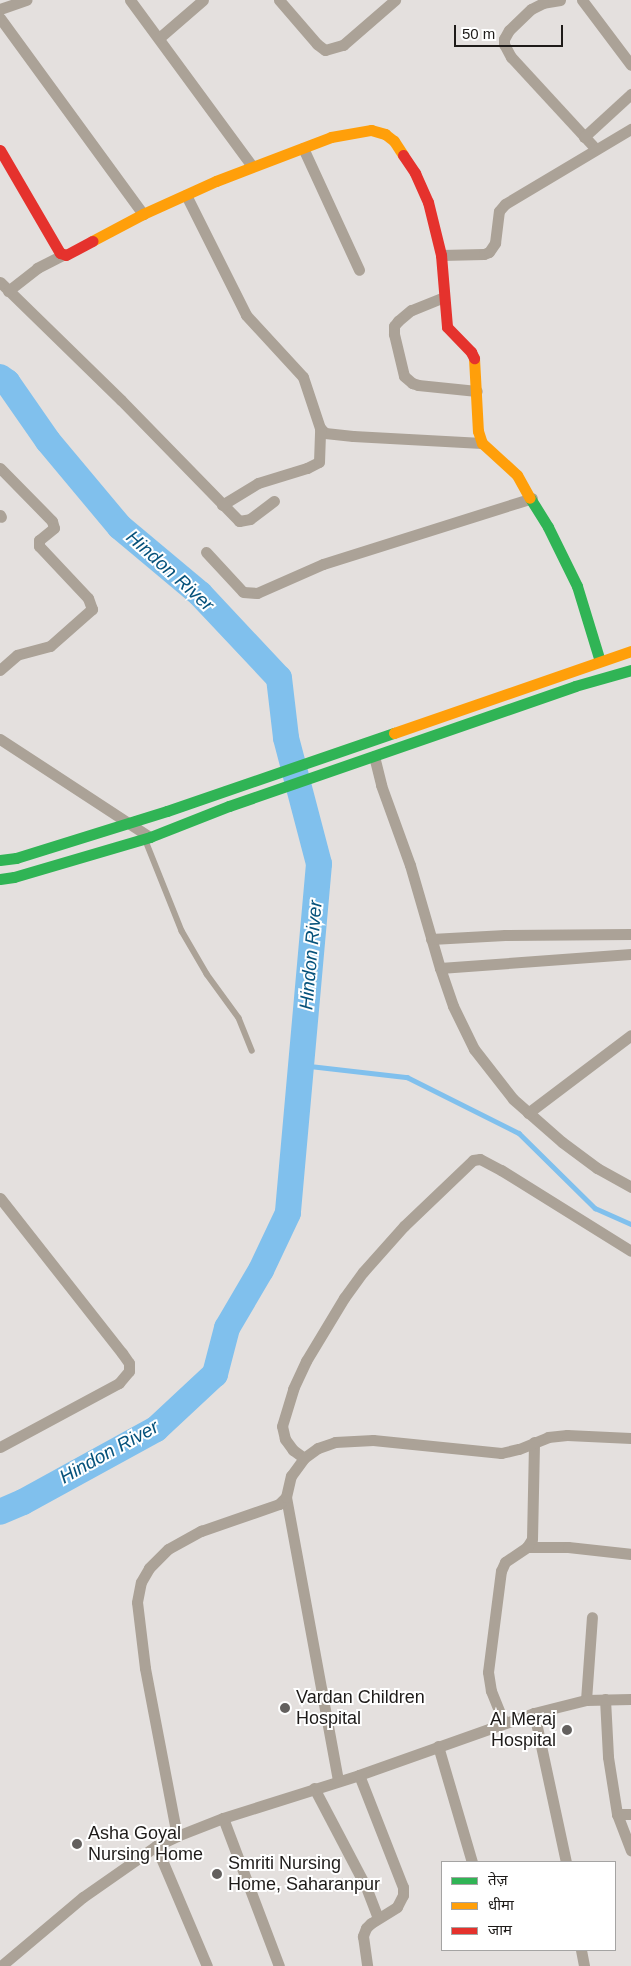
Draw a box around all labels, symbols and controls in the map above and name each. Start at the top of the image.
scale bar [456,15,565,47]
text: 50 m [462,25,495,42]
water label: Hindon River [122,526,218,616]
water label: Hindon River [295,899,327,1011]
water label: Hindon River [55,1415,163,1489]
place label: Vardan Children Hospital [296,1687,425,1730]
marker: Vardan Children Hospital [278,1701,292,1715]
place label: Al Meraj Hospital [490,1709,556,1752]
marker: Al Meraj Hospital [560,1723,574,1737]
place label: Asha Goyal Nursing Home [88,1823,203,1866]
marker: Asha Goyal Nursing Home [70,1837,84,1851]
place label: Smriti Nursing Home, Saharanpur [228,1853,380,1896]
legend [441,1861,616,1951]
marker: Smriti Nursing Home, Saharanpur [210,1867,224,1881]
text: तेज़ [488,1871,508,1888]
text: धीमा [488,1896,514,1913]
text: जाम [488,1921,512,1938]

